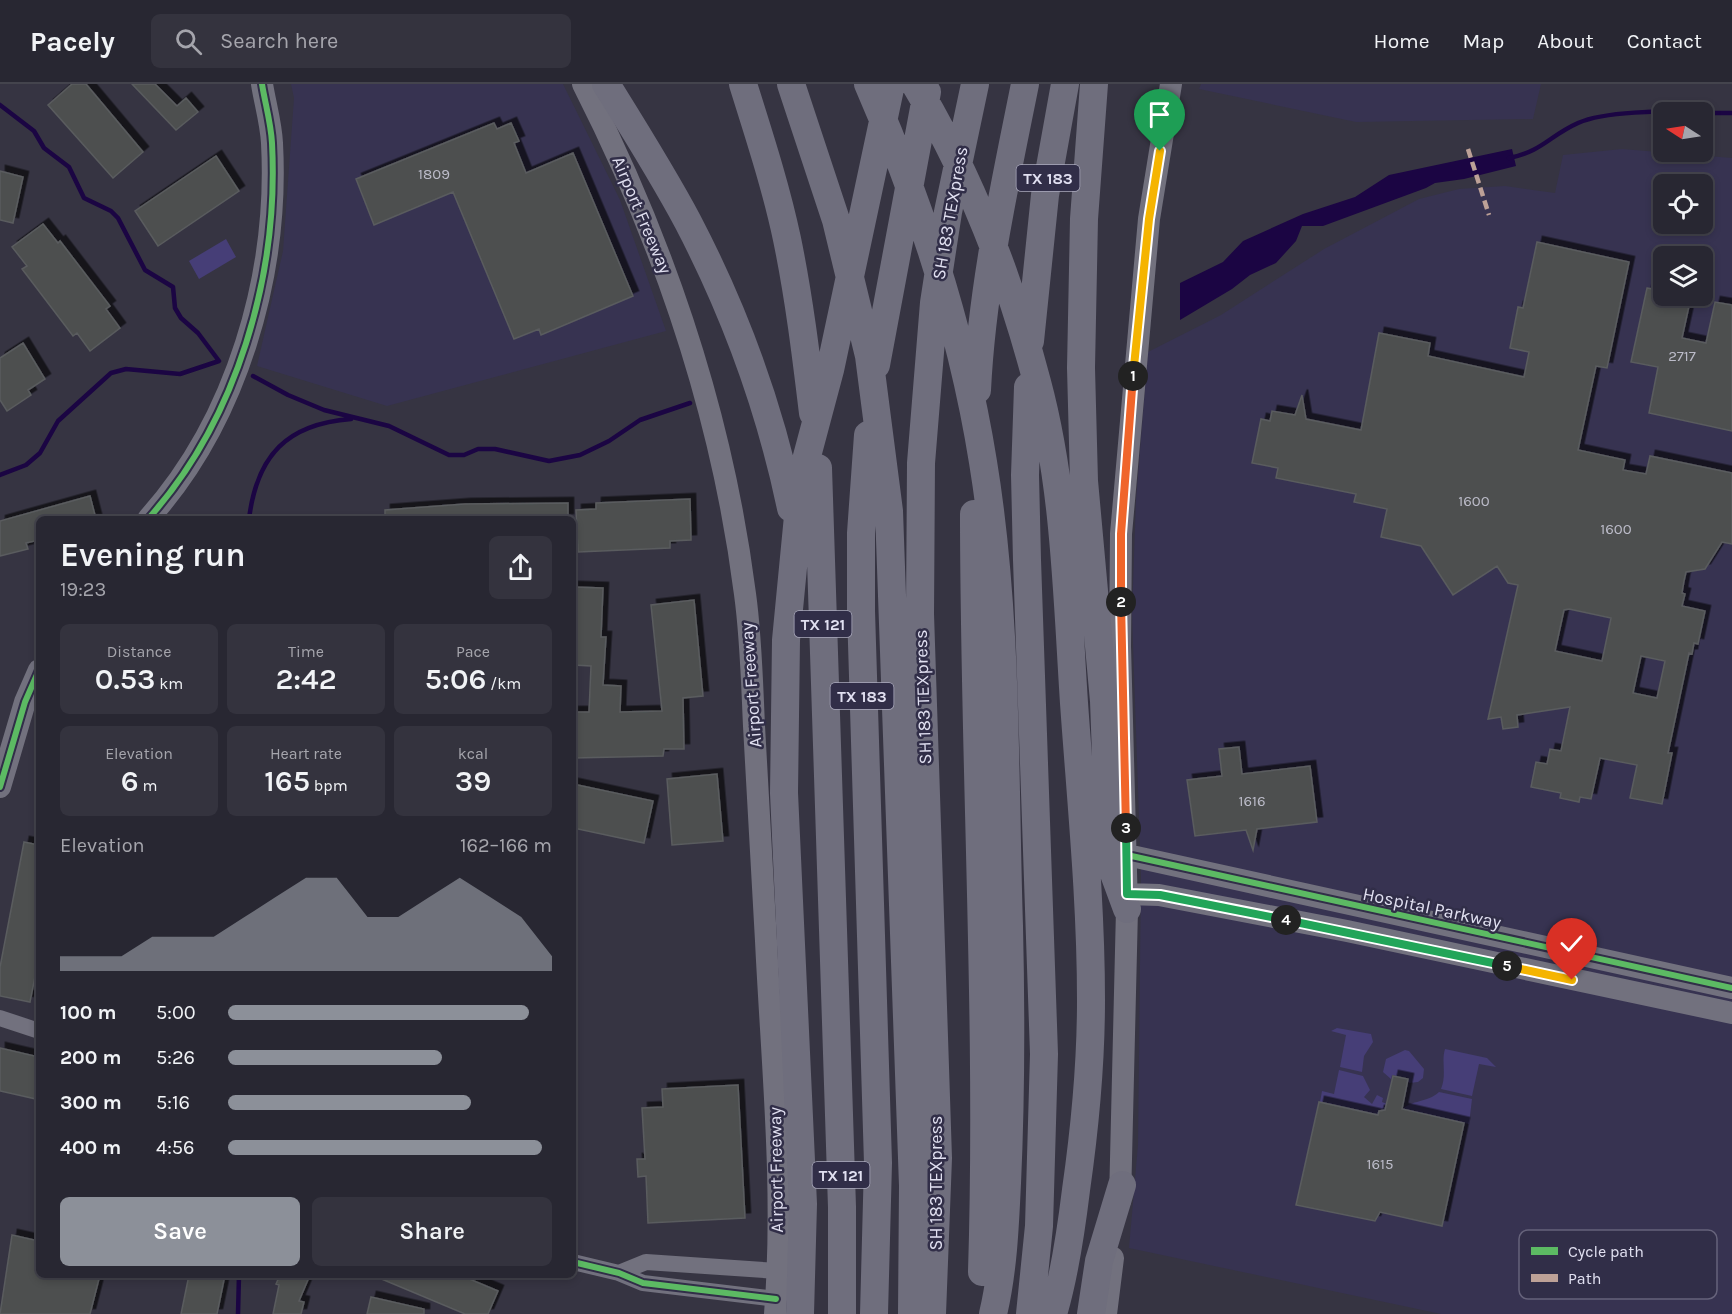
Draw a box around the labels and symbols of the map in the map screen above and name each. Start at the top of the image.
pin [1134,89,1185,151]
north arrow [1653,102,1713,162]
street label: SH 183 TEXpress [927,145,973,281]
street label: Airport Freeway [607,153,677,278]
house number: 1809 [418,165,450,183]
road number: TX 183 [1016,165,1080,191]
house number: 2717 [1668,347,1696,365]
pin: 1 [1118,361,1148,391]
house number: 1600 [1458,492,1490,510]
house number: 1600 [1600,520,1632,538]
pin: 2 [1106,587,1136,617]
road number: TX 121 [794,611,852,637]
street label: Airport Freeway [736,621,766,749]
street label: SH 183 TEXpress [910,629,936,765]
road number: TX 183 [830,683,894,709]
house number: 1616 [1238,792,1266,810]
pin: 3 [1111,813,1141,843]
street label: Hospital Parkway [1361,883,1504,934]
pin: 4 [1271,905,1301,935]
pin [1546,918,1597,980]
pin: 5 [1492,951,1522,981]
street label: Airport Freeway [764,1106,788,1233]
street label: SH 183 TEXpress [925,1116,947,1250]
house number: 1615 [1367,1155,1393,1173]
road number: TX 121 [812,1162,870,1188]
legend [1519,1230,1717,1299]
text: Cycle path [1568,1242,1644,1261]
text: Path [1568,1269,1601,1288]

